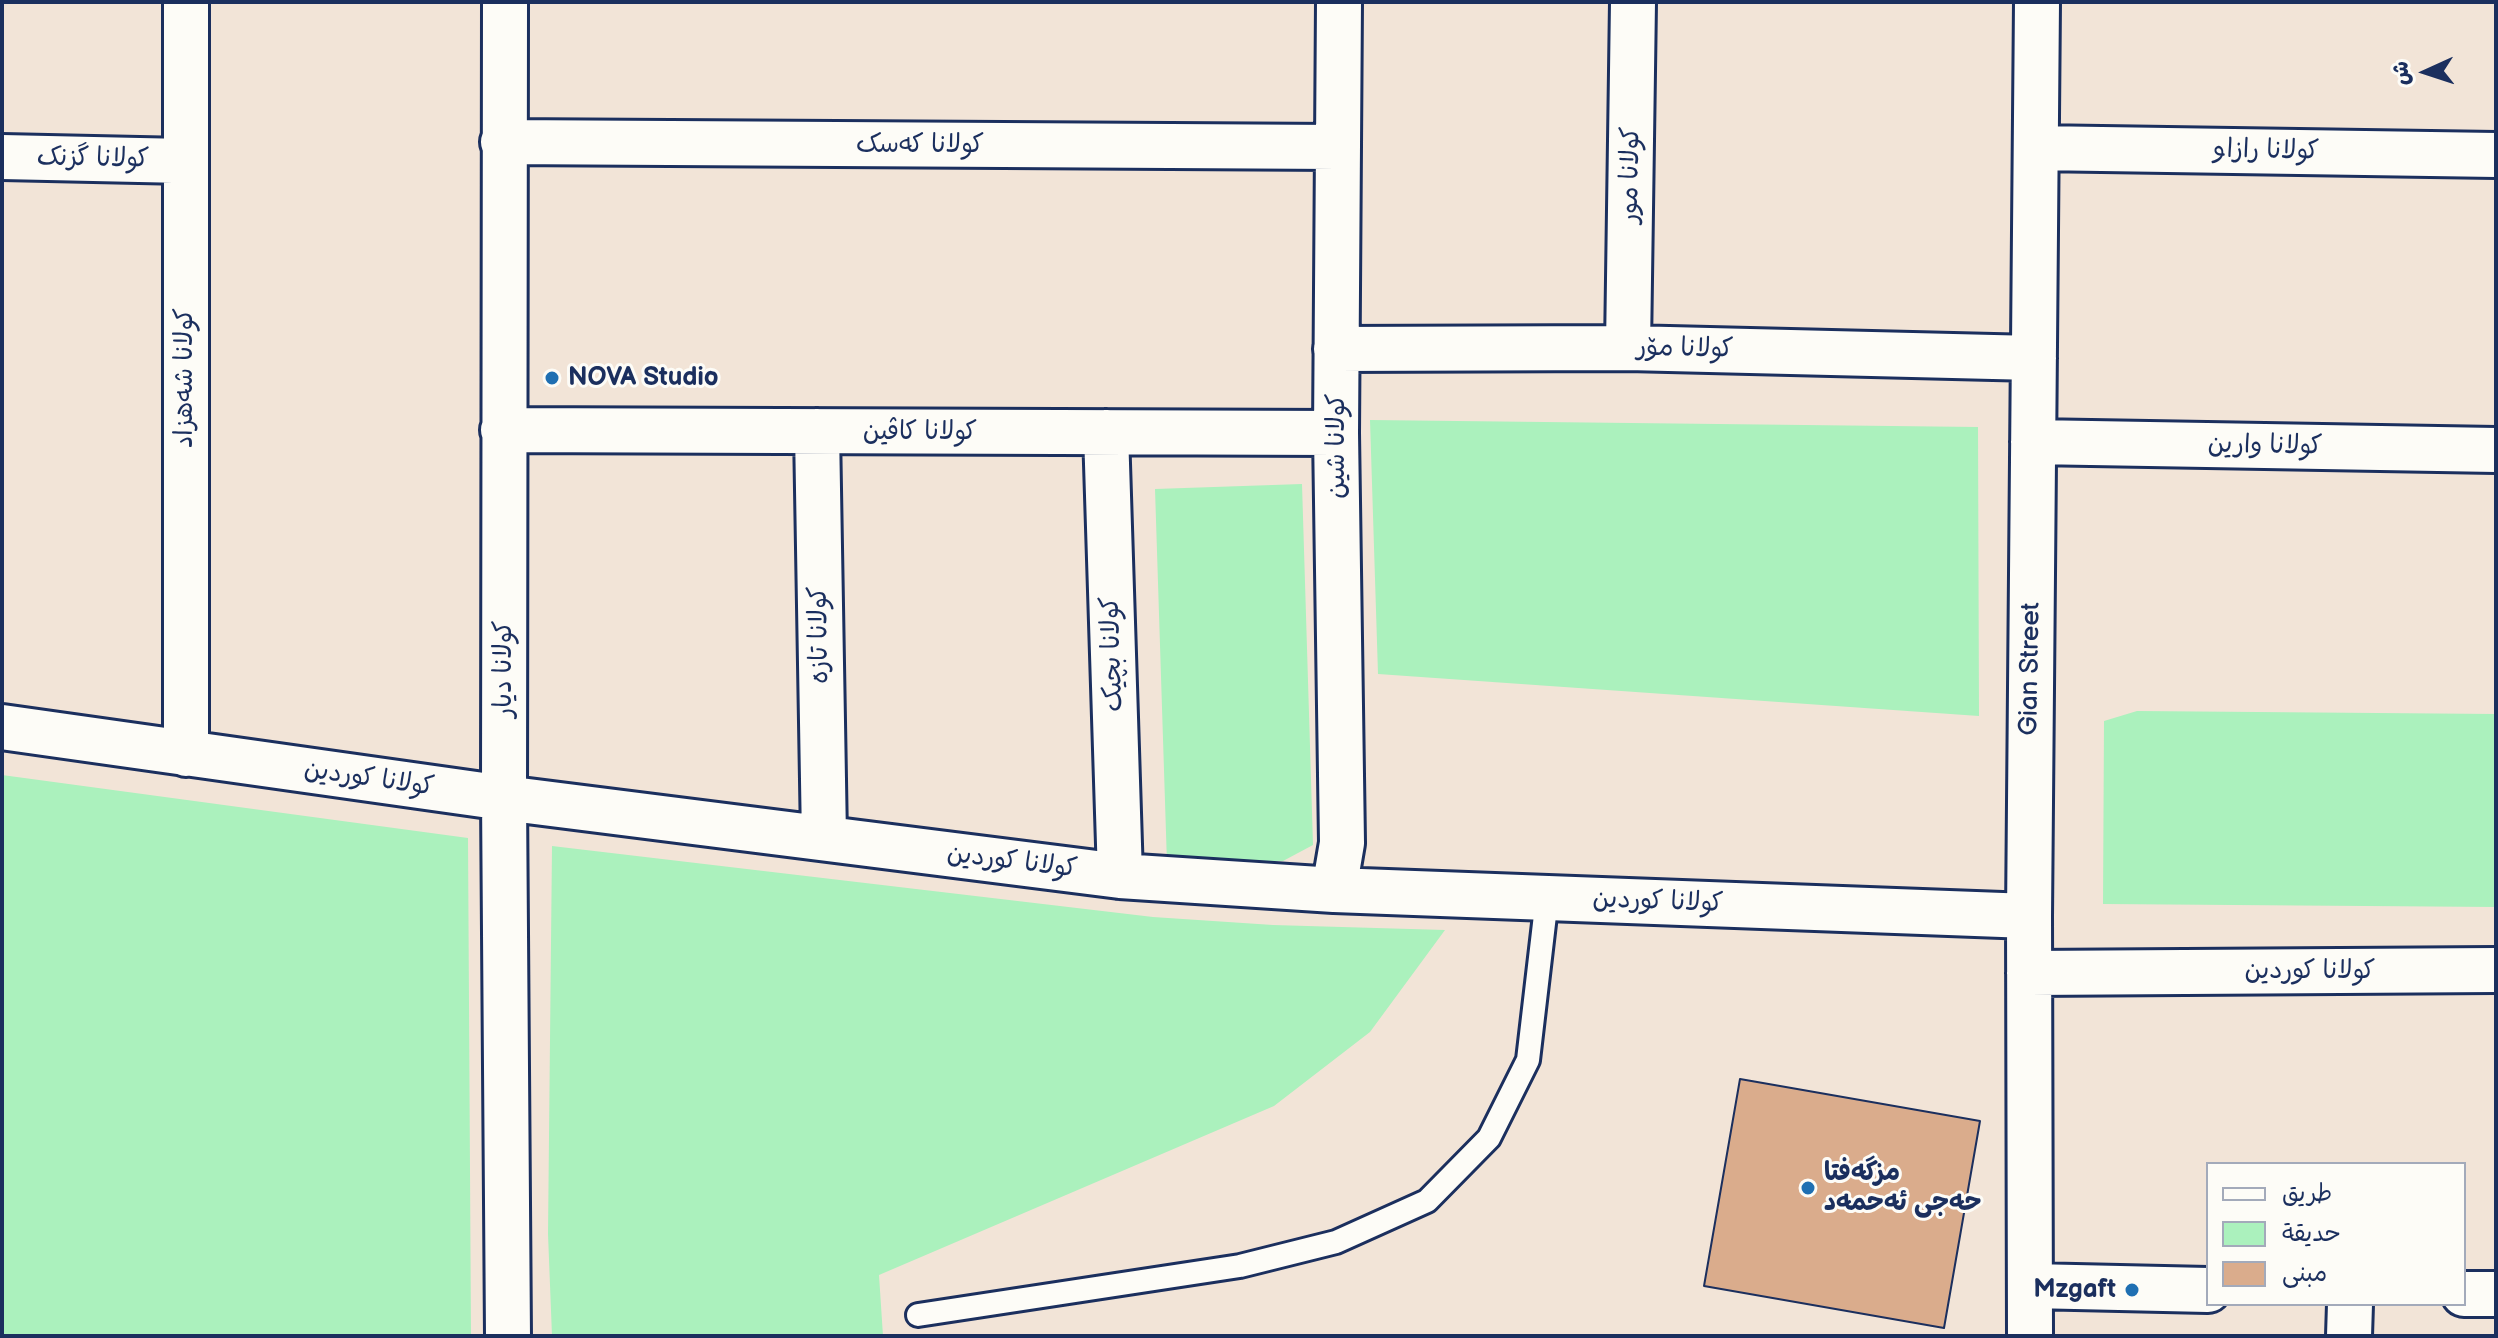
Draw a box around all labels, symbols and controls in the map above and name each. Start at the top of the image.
north arrow [2386,32,2466,112]
text: ش [2387,60,2416,86]
street label: کولانا مور [1615,126,1647,224]
street label: کولانا کەسک [856,129,984,161]
street label: کولانا رازاو [2212,134,2320,168]
street label: کولانا گزنک [37,142,149,176]
street label: کولانا شەهزاد [169,308,201,448]
street label: کولانا مۆر [1636,333,1734,365]
place label: NOVA Studio [568,362,719,394]
marker: NOVA Studio [543,369,561,387]
street label: کولانا شین [1321,393,1353,499]
street label: کولانا کاڤین [863,416,977,448]
street label: کولانا وارین [2207,429,2323,463]
street label: کولانا تازە [804,586,836,684]
street label: کولانا بچیک [1095,596,1131,712]
street label: Gian Street [2014,602,2048,736]
street label: کولانا دیار [488,620,520,718]
street label: کولانا کوردین [302,754,436,804]
street label: کولانا کوردین [945,839,1079,885]
street label: کولانا کوردین [1592,884,1724,920]
street label: کولانا کوردین [2244,955,2376,987]
place label: مزگەفتا حەجی ئەحمەد [1824,1157,1981,1218]
legend [2206,1162,2466,1306]
marker: مزگەفتا حەجی ئەحمەد [1799,1179,1817,1197]
text: طريق [2282,1179,2332,1208]
text: حديقة [2282,1219,2341,1248]
text: مبنى [2282,1259,2327,1288]
place label: Mzgaft [2033,1274,2116,1306]
marker: Mzgaft [2123,1281,2141,1299]

